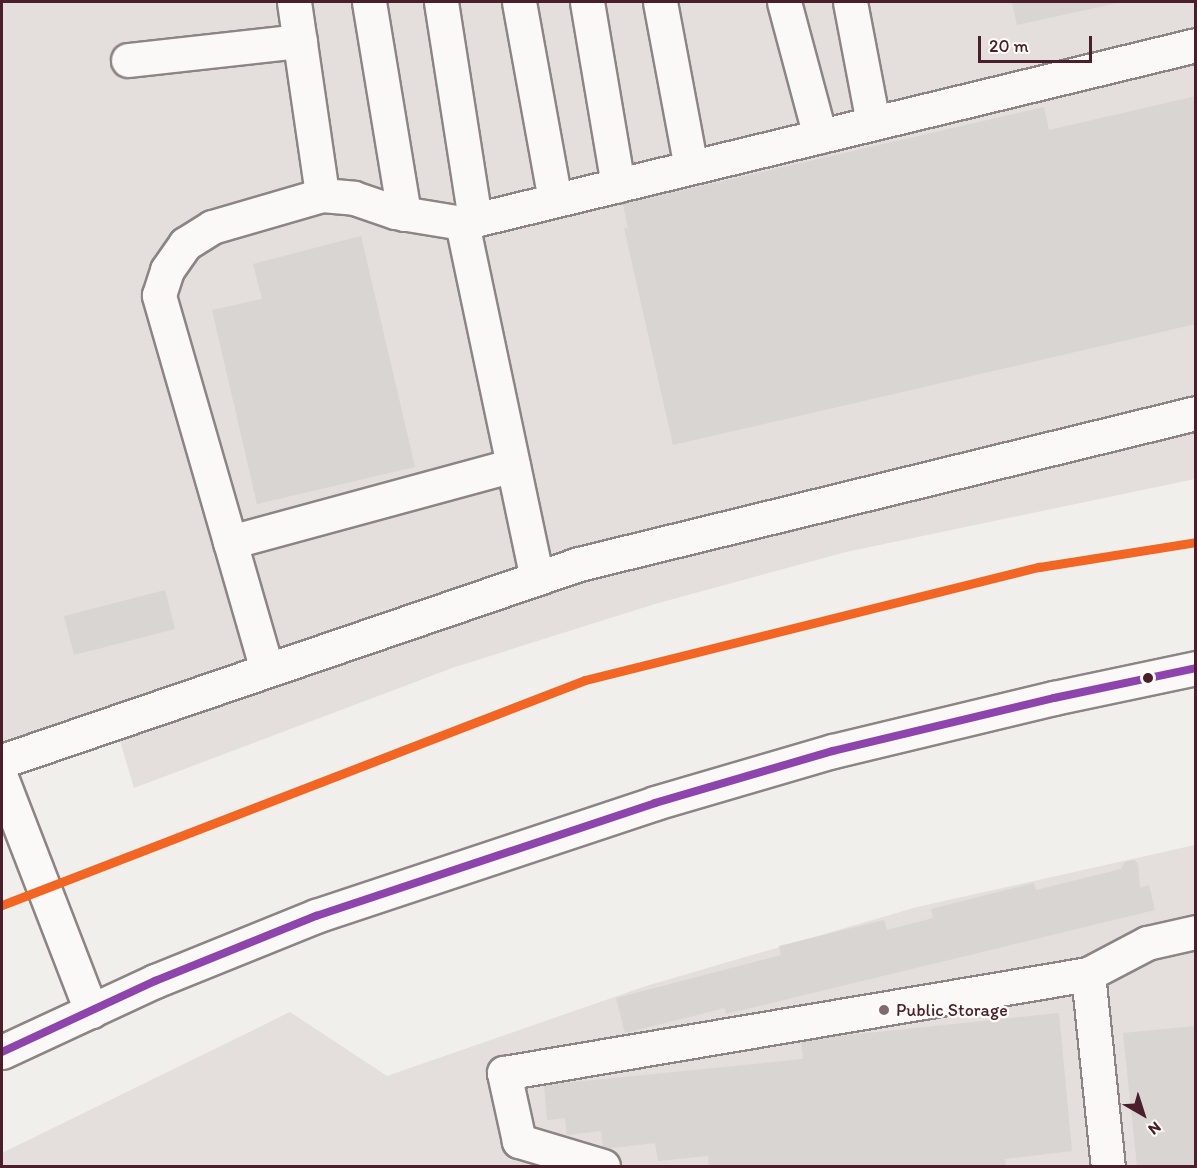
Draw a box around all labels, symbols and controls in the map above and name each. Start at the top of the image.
scale bar [981,24,1095,62]
text: 20 m [989,35,1029,57]
unlabelled marker [1142,672,1154,684]
place label: Public Storage [896,999,1007,1021]
marker: Public Storage [877,1003,891,1017]
north arrow [1113,1084,1173,1144]
text: N [1144,1118,1165,1139]

